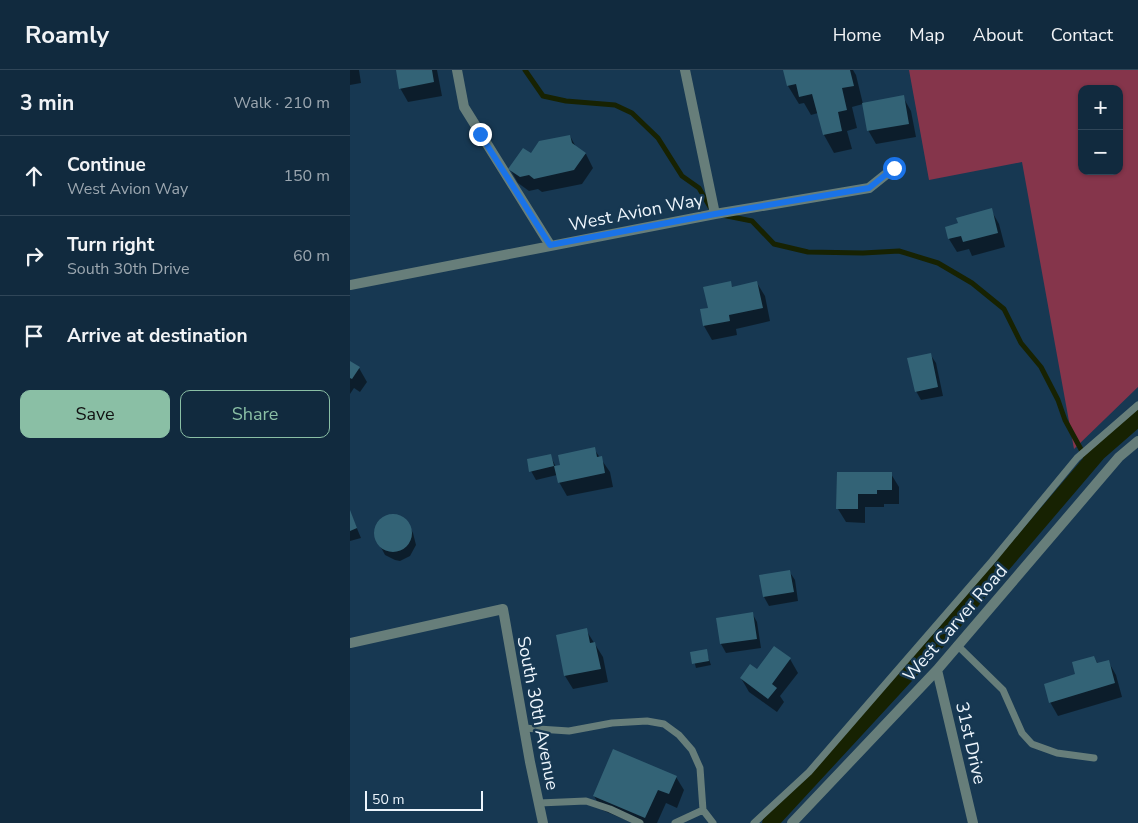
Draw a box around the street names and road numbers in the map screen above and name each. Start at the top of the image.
street label: West Avion Way [567,187,706,237]
street label: West Carver Road [897,559,1013,687]
street label: South 30th Avenue [511,634,565,792]
street label: 31st Drive [950,699,992,787]

